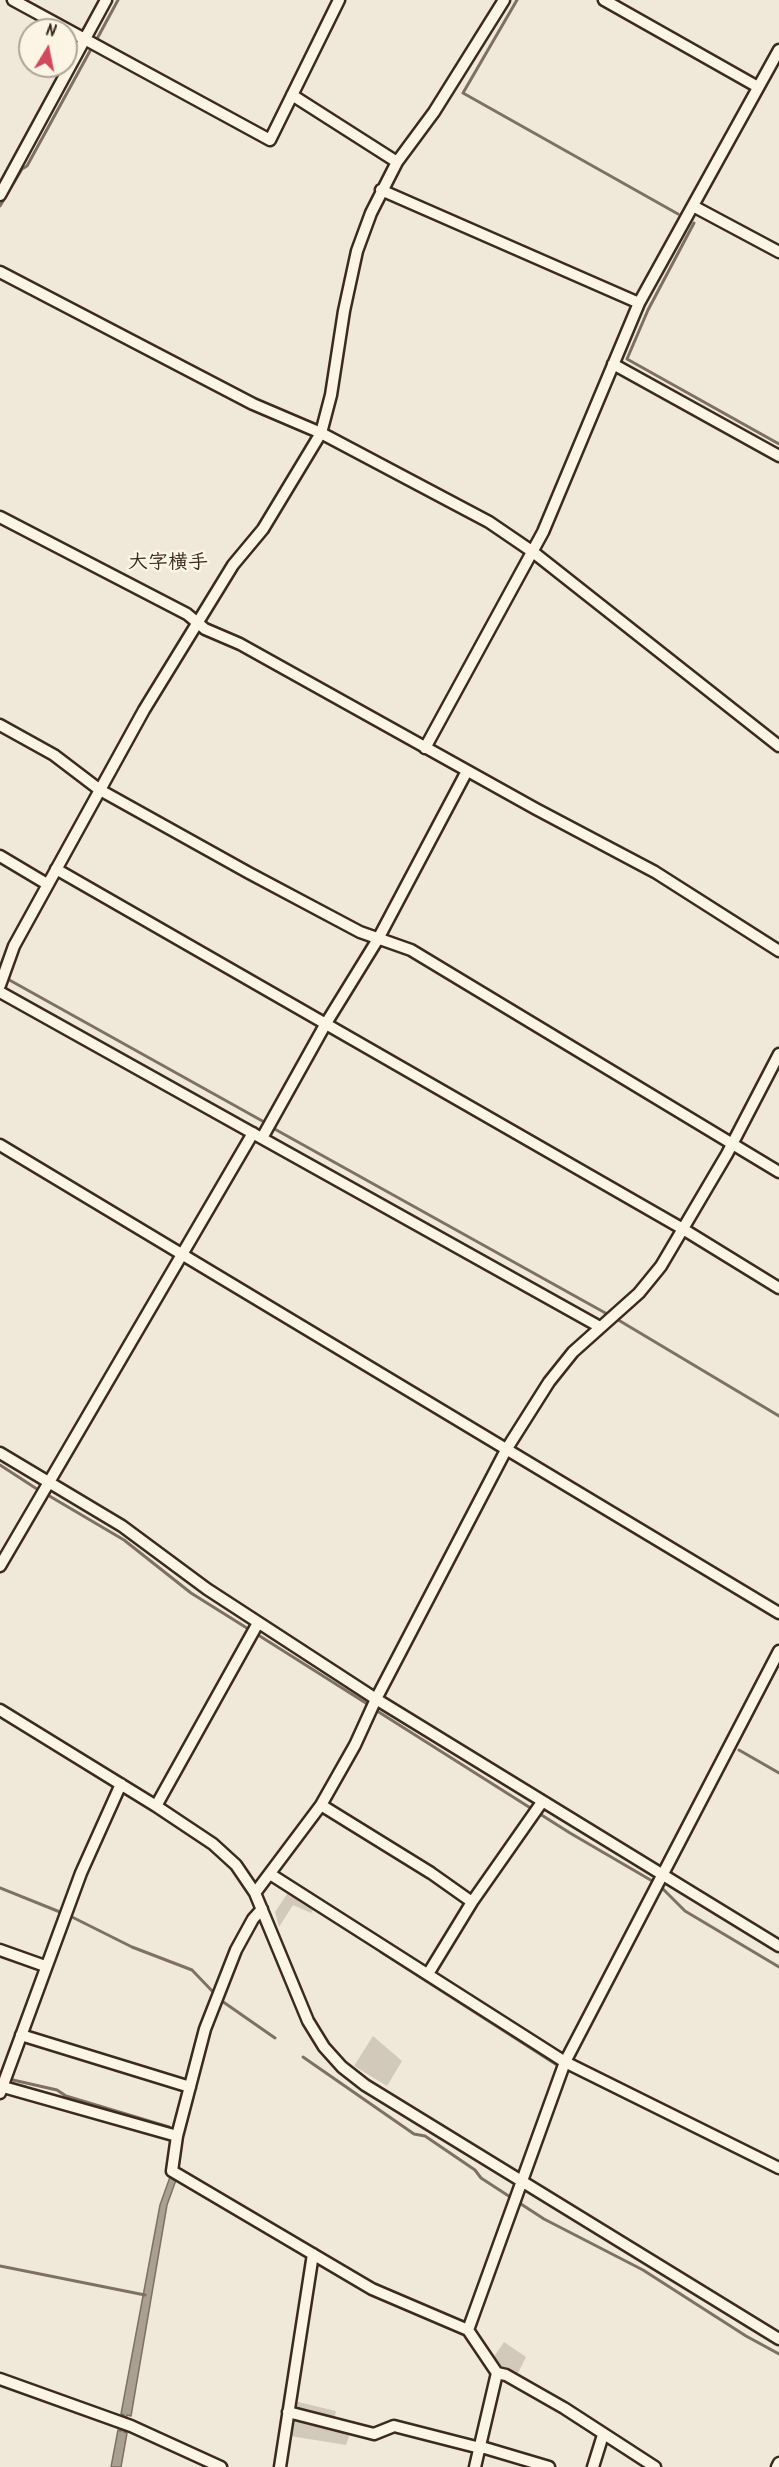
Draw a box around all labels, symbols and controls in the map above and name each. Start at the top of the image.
north arrow [18,18,78,78]
text: N [44,19,58,45]
district label: 大字横手 [128,553,208,577]

